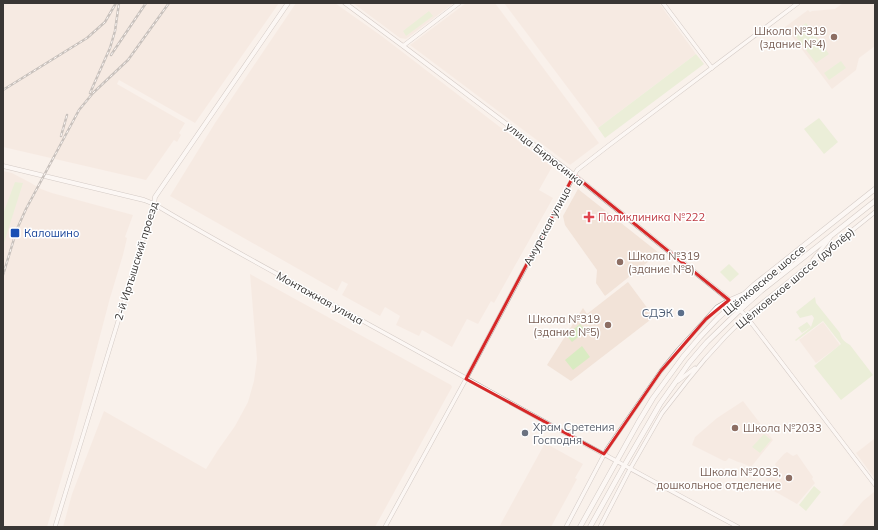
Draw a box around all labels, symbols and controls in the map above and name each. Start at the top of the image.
place label: Школа №319 (здание №4) [754,24,826,51]
marker: Школа №319 (здание №4) [829,32,839,42]
street label: улица Бирюсинка [503,119,587,189]
street label: Амурская улица [520,184,574,268]
street label: 2-й Иртышский проезд [111,200,161,322]
place label: Поликлиника №222 [598,210,705,224]
marker: Поликлиника №222 [583,211,595,223]
street label: Щёлковское шоссе (дублёр) [733,225,857,331]
place label: Калошино [24,226,79,240]
marker: Калошино [9,227,21,239]
street label: Щёлковское шоссе [720,242,808,318]
place label: Школа №319 (здание №8) [628,249,700,276]
marker: Школа №319 (здание №8) [615,257,625,267]
street label: Монтажная улица [274,268,366,328]
place label: СДЭК [642,306,674,320]
marker: СДЭК [676,308,686,318]
place label: Школа №319 (здание №5) [528,312,600,339]
marker: Школа №319 (здание №5) [603,320,613,330]
place label: Храм Сретения Господня [533,420,614,447]
place label: Школа №2033 [743,421,821,435]
marker: Школа №2033 [730,423,740,433]
marker: Храм Сретения Господня [520,428,530,438]
place label: Школа №2033, дошкольное отделение [656,465,781,492]
marker: Школа №2033, дошкольное отделение [784,473,794,483]

